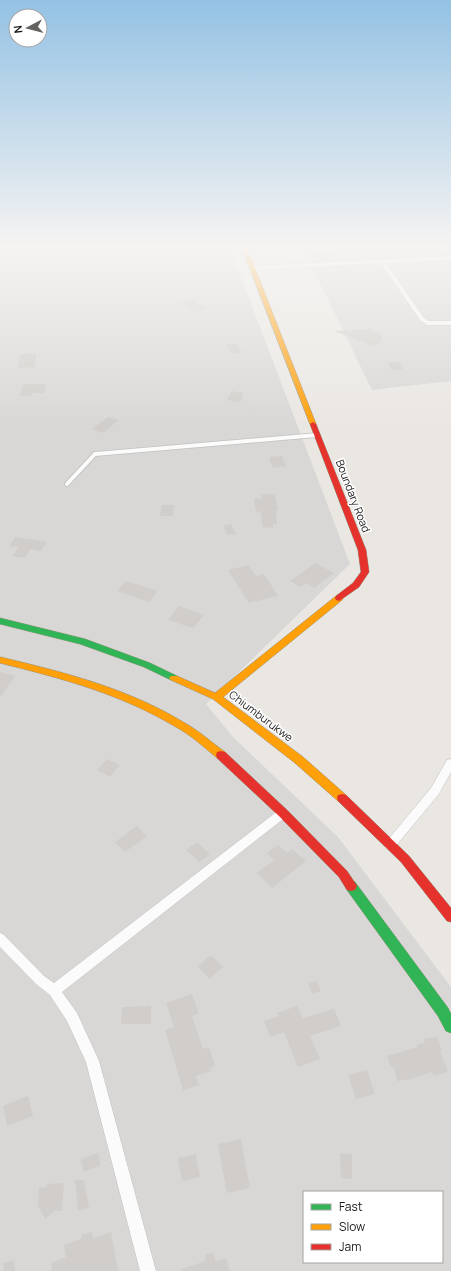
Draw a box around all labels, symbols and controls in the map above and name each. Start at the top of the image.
north arrow [8,8,48,48]
text: N [10,24,26,34]
street label: Boundary Road [333,457,374,534]
street label: Chiumburukwe [226,687,297,745]
legend [303,1191,443,1263]
text: Fast [339,1198,363,1215]
text: Slow [339,1218,365,1235]
text: Jam [339,1238,361,1255]

